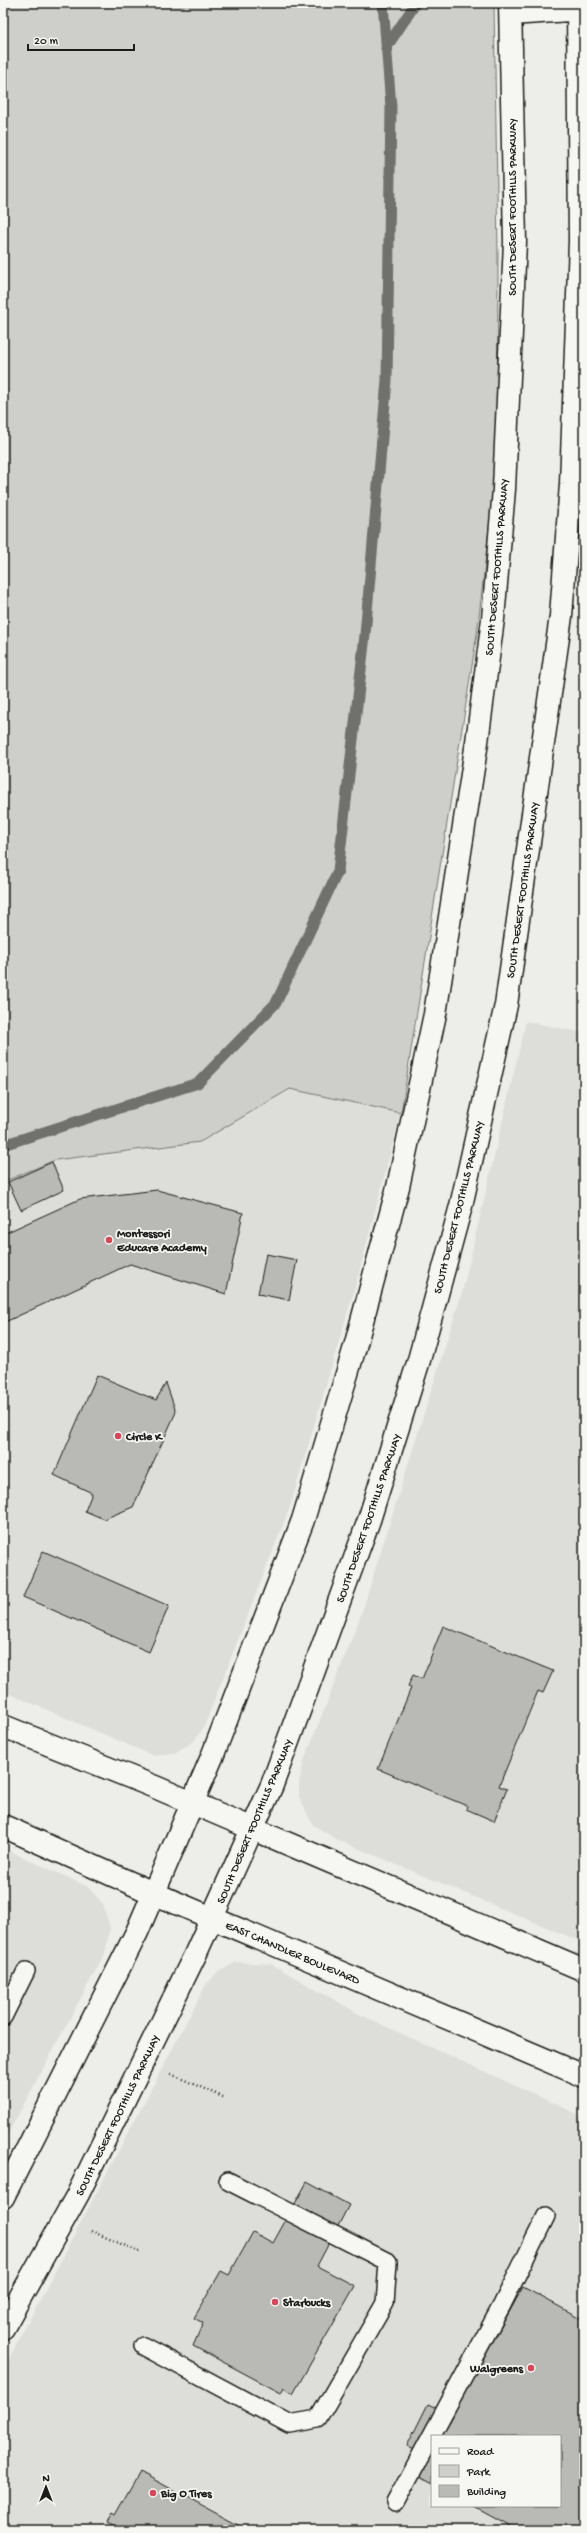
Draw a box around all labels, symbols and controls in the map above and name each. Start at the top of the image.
scale bar [28,26,134,52]
text: 20 m [34,35,59,49]
street label: SOUTH DESERT FOOTHILLS PARKWAY [507,118,521,296]
street label: SOUTH DESERT FOOTHILLS PARKWAY [483,478,513,656]
street label: SOUTH DESERT FOOTHILLS PARKWAY [505,801,543,979]
street label: SOUTH DESERT FOOTHILLS PARKWAY [432,1119,488,1295]
place label: Montessori Educare Academy [116,1228,207,1256]
marker: Montessori Educare Academy [104,1235,114,1245]
marker: Circle K [113,1431,123,1441]
place label: Circle K [125,1431,163,1445]
street label: SOUTH DESERT FOOTHILLS PARKWAY [334,1432,406,1605]
street label: SOUTH DESERT FOOTHILLS PARKWAY [215,1737,297,1906]
street label: EAST CHANDLER BOULEVARD [223,1919,362,1989]
street label: SOUTH DESERT FOOTHILLS PARKWAY [74,2033,164,2199]
marker: Starbucks [270,2297,280,2307]
place label: Starbucks [283,2297,331,2311]
place label: Walgreens [469,2363,524,2377]
marker: Walgreens [526,2363,536,2373]
legend [431,2435,561,2507]
text: Road [467,2446,494,2460]
text: Park [466,2466,492,2480]
north arrow [26,2467,66,2507]
text: N [42,2473,50,2485]
text: Building [466,2486,506,2500]
marker: Big O Tires [148,2488,158,2498]
place label: Big O Tires [160,2488,212,2502]

